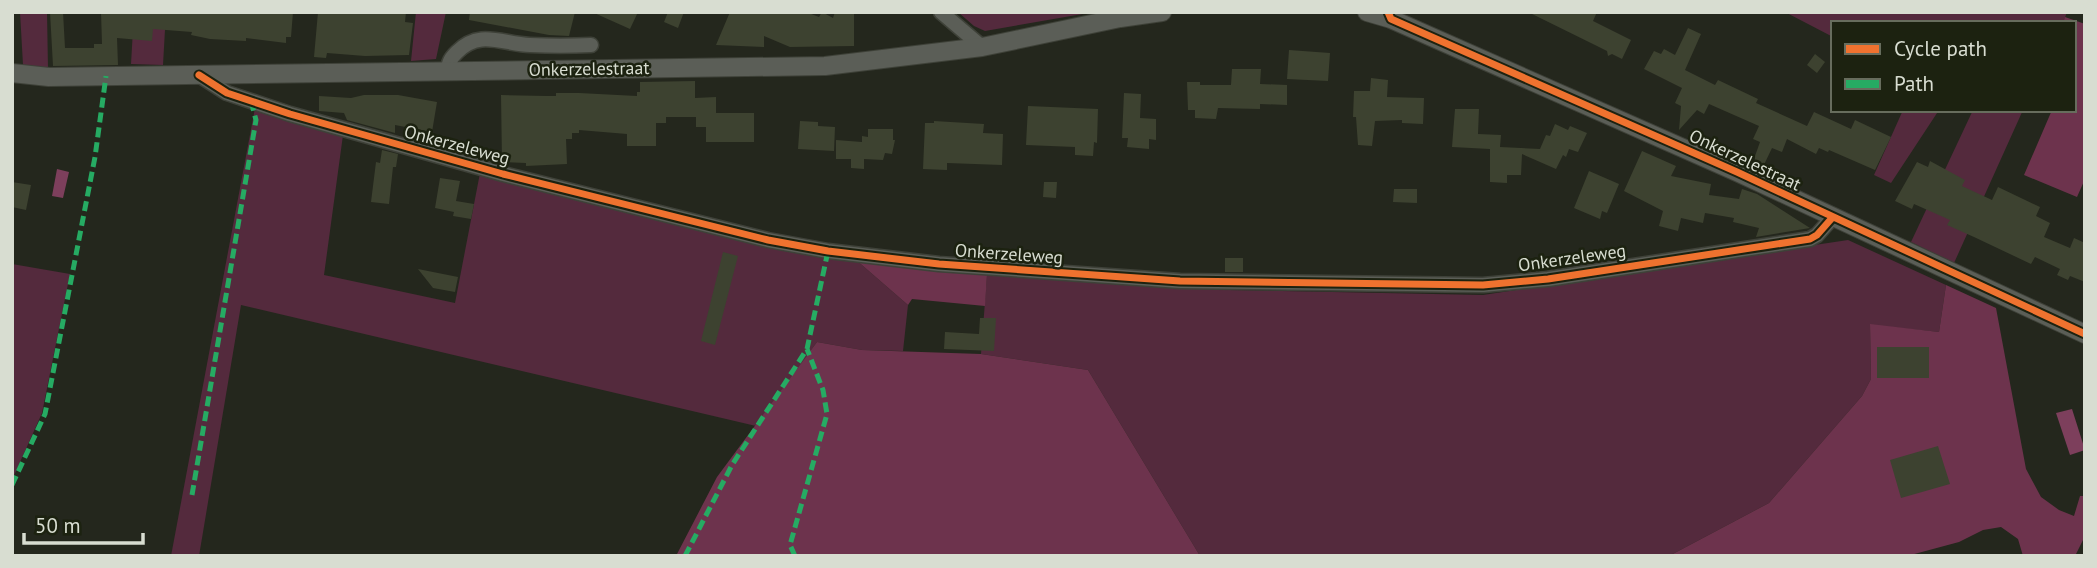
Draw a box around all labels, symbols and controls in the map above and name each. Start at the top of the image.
legend [1831,21,2076,112]
text: Cycle path [1894,35,1987,62]
street label: Onkerzelestraat [528,56,650,81]
text: Path [1894,70,1934,97]
street label: Onkerzeleweg [402,119,513,170]
street label: Onkerzelestraat [1686,124,1805,196]
street label: Onkerzeleweg [954,238,1064,269]
street label: Onkerzeleweg [1517,239,1627,276]
scale bar [24,502,144,546]
text: 50 m [35,512,81,539]

